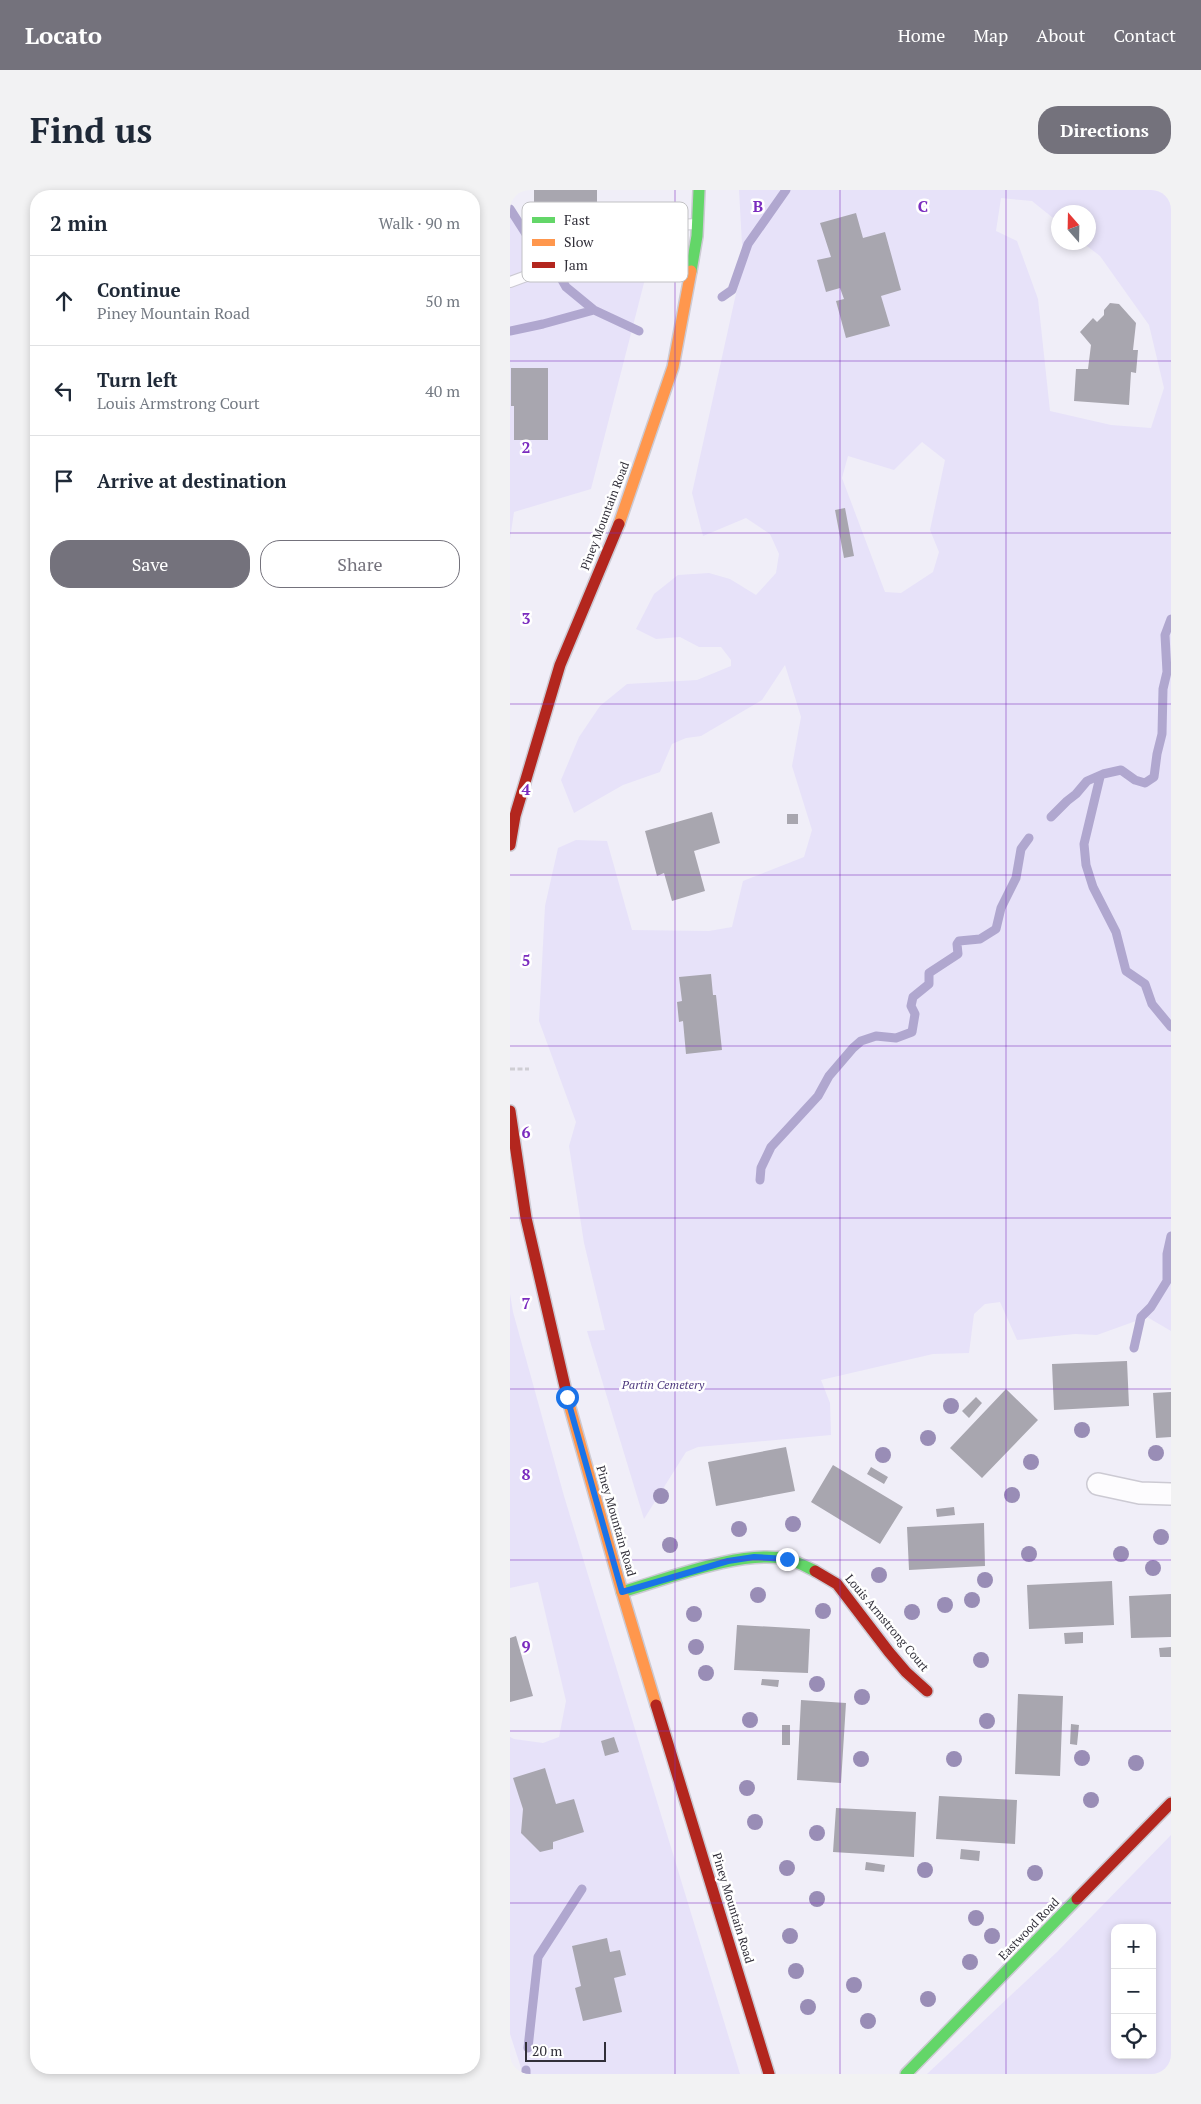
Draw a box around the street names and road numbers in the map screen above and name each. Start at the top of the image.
street label: Piney Mountain Road [577,459,632,572]
street label: Piney Mountain Road [593,1464,640,1578]
street label: Louis Armstrong Court [842,1571,933,1675]
street label: Piney Mountain Road [710,1851,758,1965]
street label: Eastwood Road [995,1894,1062,1963]

